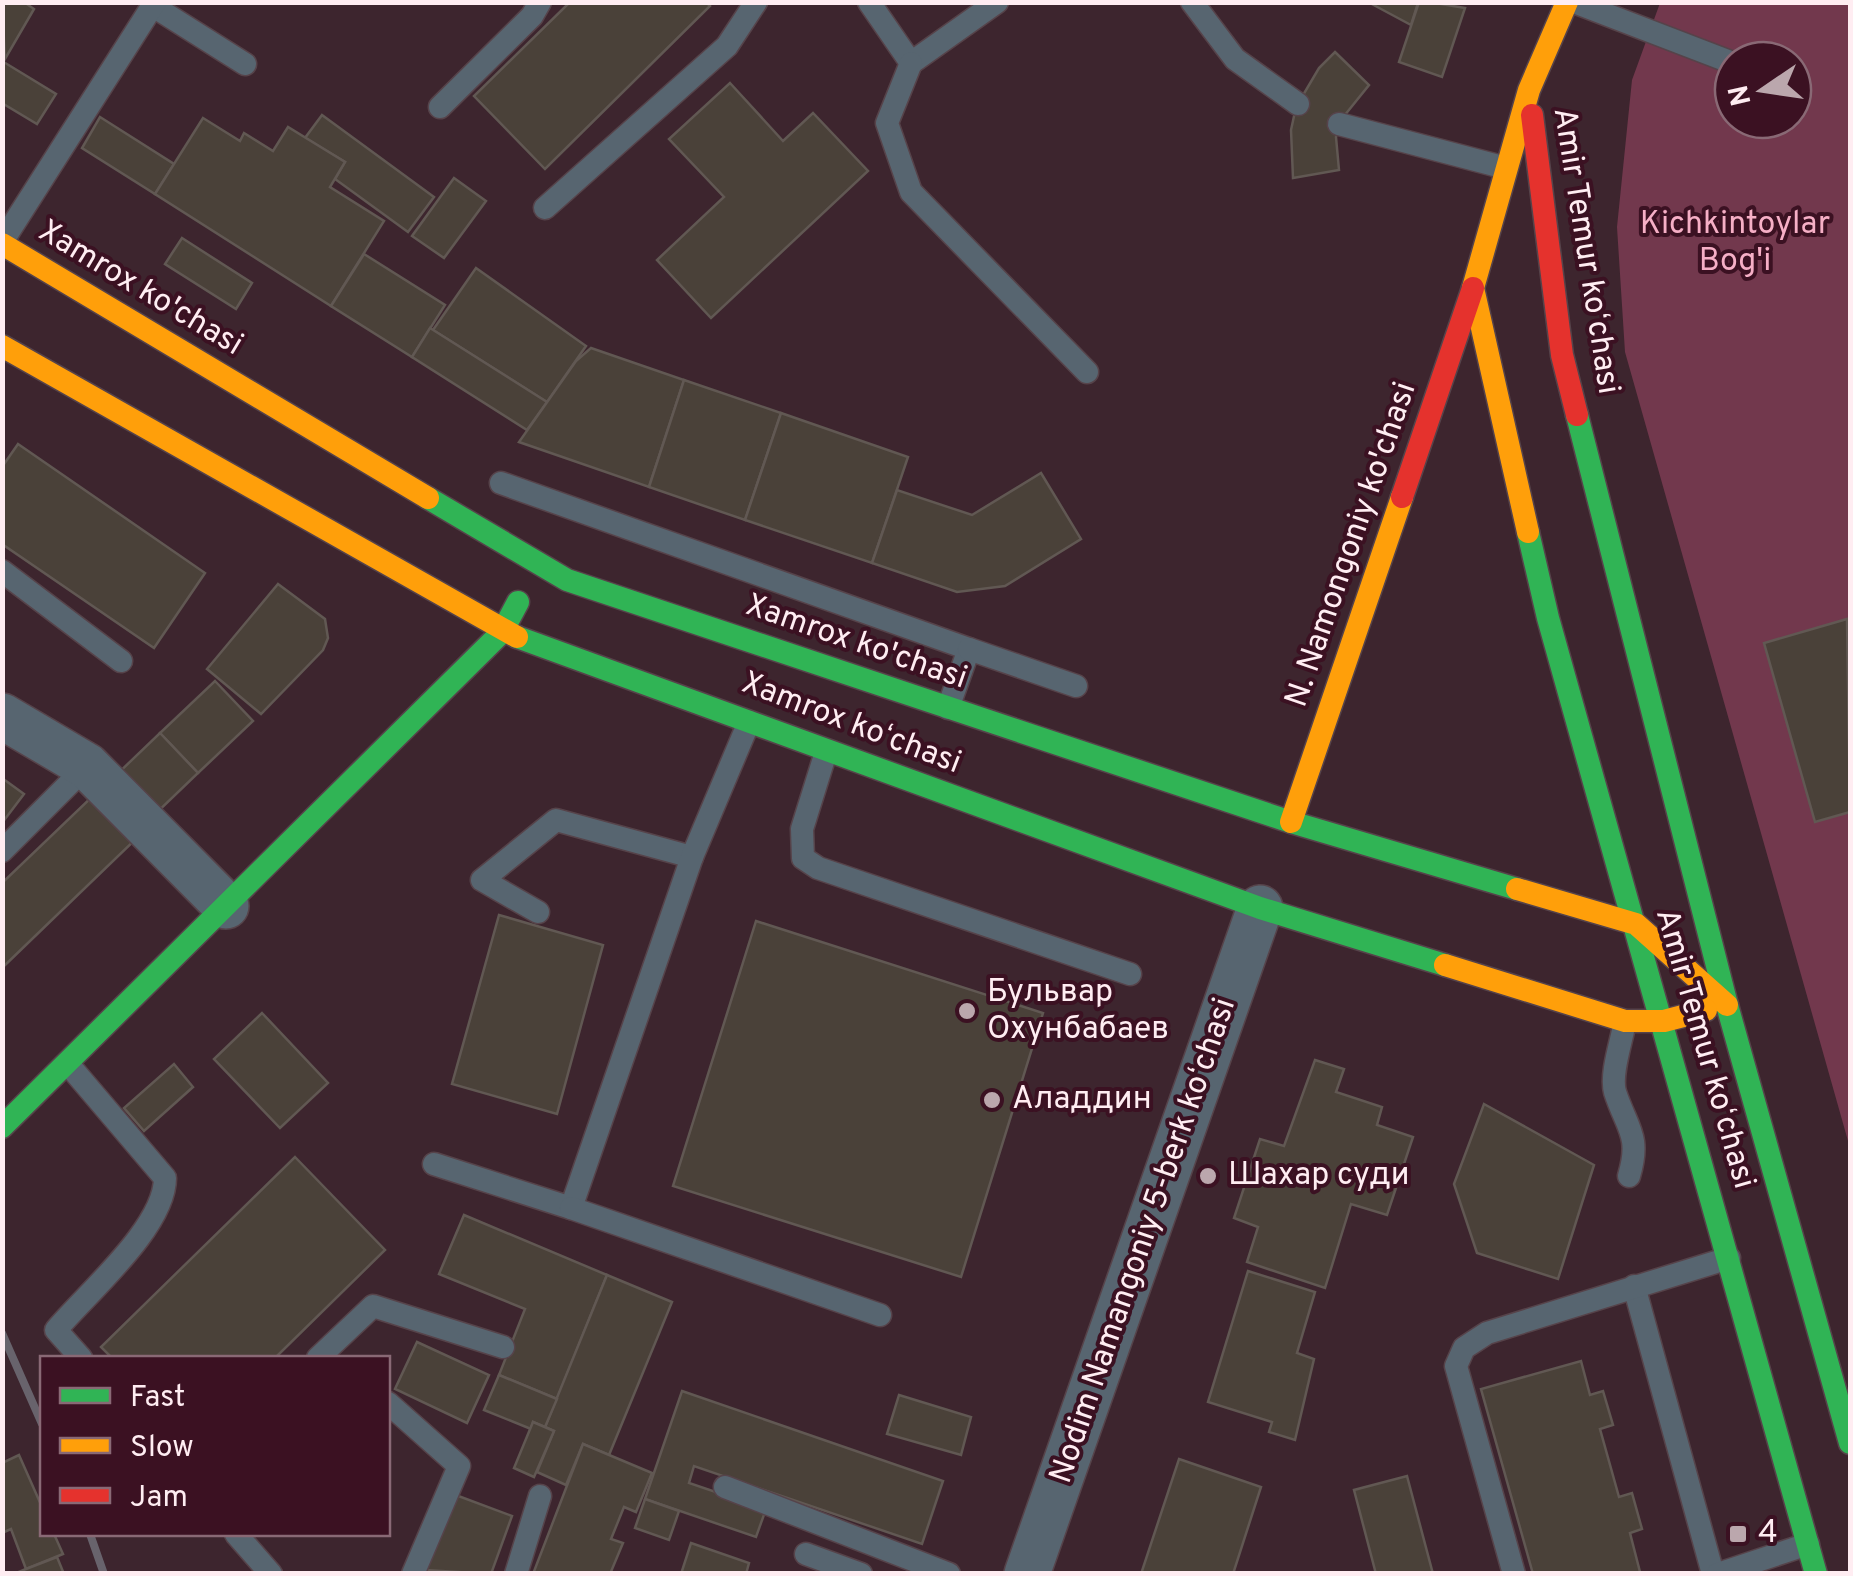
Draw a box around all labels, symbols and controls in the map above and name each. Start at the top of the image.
north arrow [1713,40,1813,140]
text: N [1722,81,1761,109]
street label: Amir Temur koʻchasi [1543,105,1627,397]
park label: Kichkintoylar Bog'i [1640,205,1830,282]
street label: Xamrox ko'chasi [30,212,250,366]
street label: N. Namongoniy ko'chasi [1278,377,1426,713]
street label: Xamrox ko'chasi [740,586,972,700]
street label: Xamrox koʻchasi [736,664,966,784]
street label: Amir Temur koʻchasi [1645,904,1763,1194]
place label: Бульвар Охунбабаев [987,973,1169,1050]
street label: Nodim Namangoniy 5-berk koʻchasi [1042,993,1246,1489]
marker: Бульвар Охунбабаев [956,1000,978,1022]
place label: Аладдин [1012,1080,1152,1120]
marker: Аладдин [981,1089,1003,1111]
place label: Шахар суди [1228,1156,1410,1196]
marker: Шахар суди [1197,1165,1219,1187]
legend [40,1356,390,1536]
text: Fast [130,1380,185,1417]
text: Slow [130,1430,194,1467]
text: Jam [130,1480,188,1517]
place label: 4 [1758,1514,1778,1554]
marker: 4 [1727,1523,1749,1545]

